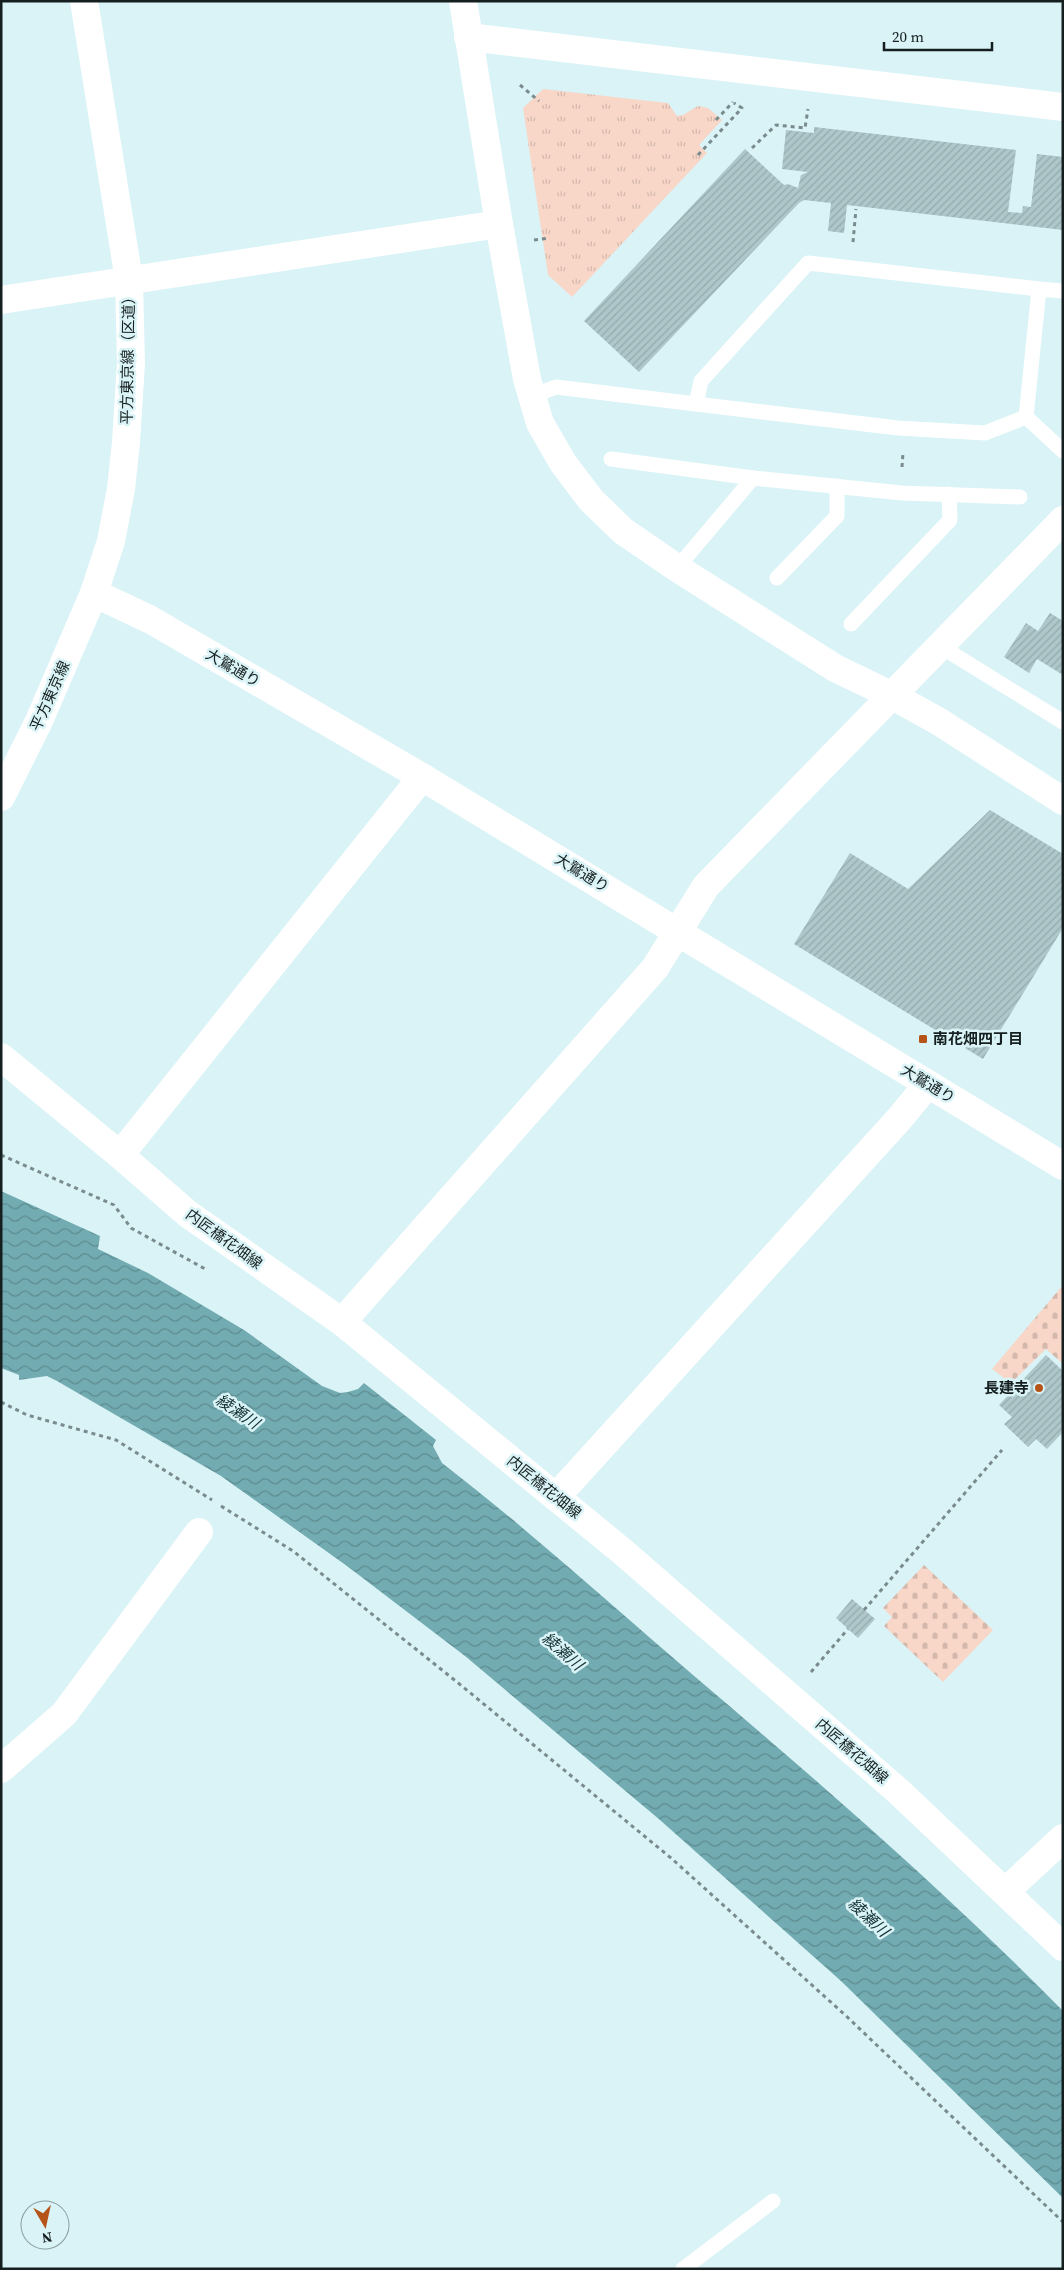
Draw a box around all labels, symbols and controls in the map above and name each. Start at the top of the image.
scale bar [884,20,992,52]
text: 20 m [892,26,924,47]
street label: 平方東京線（区道） [116,289,139,425]
street label: 大鷲通り [202,643,264,692]
street label: 平方東京線 [25,657,74,734]
street label: 大鷲通り [551,848,613,897]
place label: 南花畑四丁目 [933,1028,1023,1049]
marker: 南花畑四丁目 [917,1033,929,1045]
street label: 大鷲通り [897,1059,959,1108]
street label: 内匠橋花畑線 [182,1204,267,1274]
place label: 長建寺 [984,1377,1029,1398]
marker: 長建寺 [1033,1382,1045,1394]
water label: 綾瀬川 [212,1388,266,1435]
street label: 内匠橋花畑線 [503,1450,586,1523]
water label: 綾瀬川 [538,1627,590,1676]
street label: 内匠橋花畑線 [811,1713,893,1788]
water label: 綾瀬川 [844,1893,896,1943]
north arrow [20,2200,70,2250]
text: N [40,2227,54,2249]

